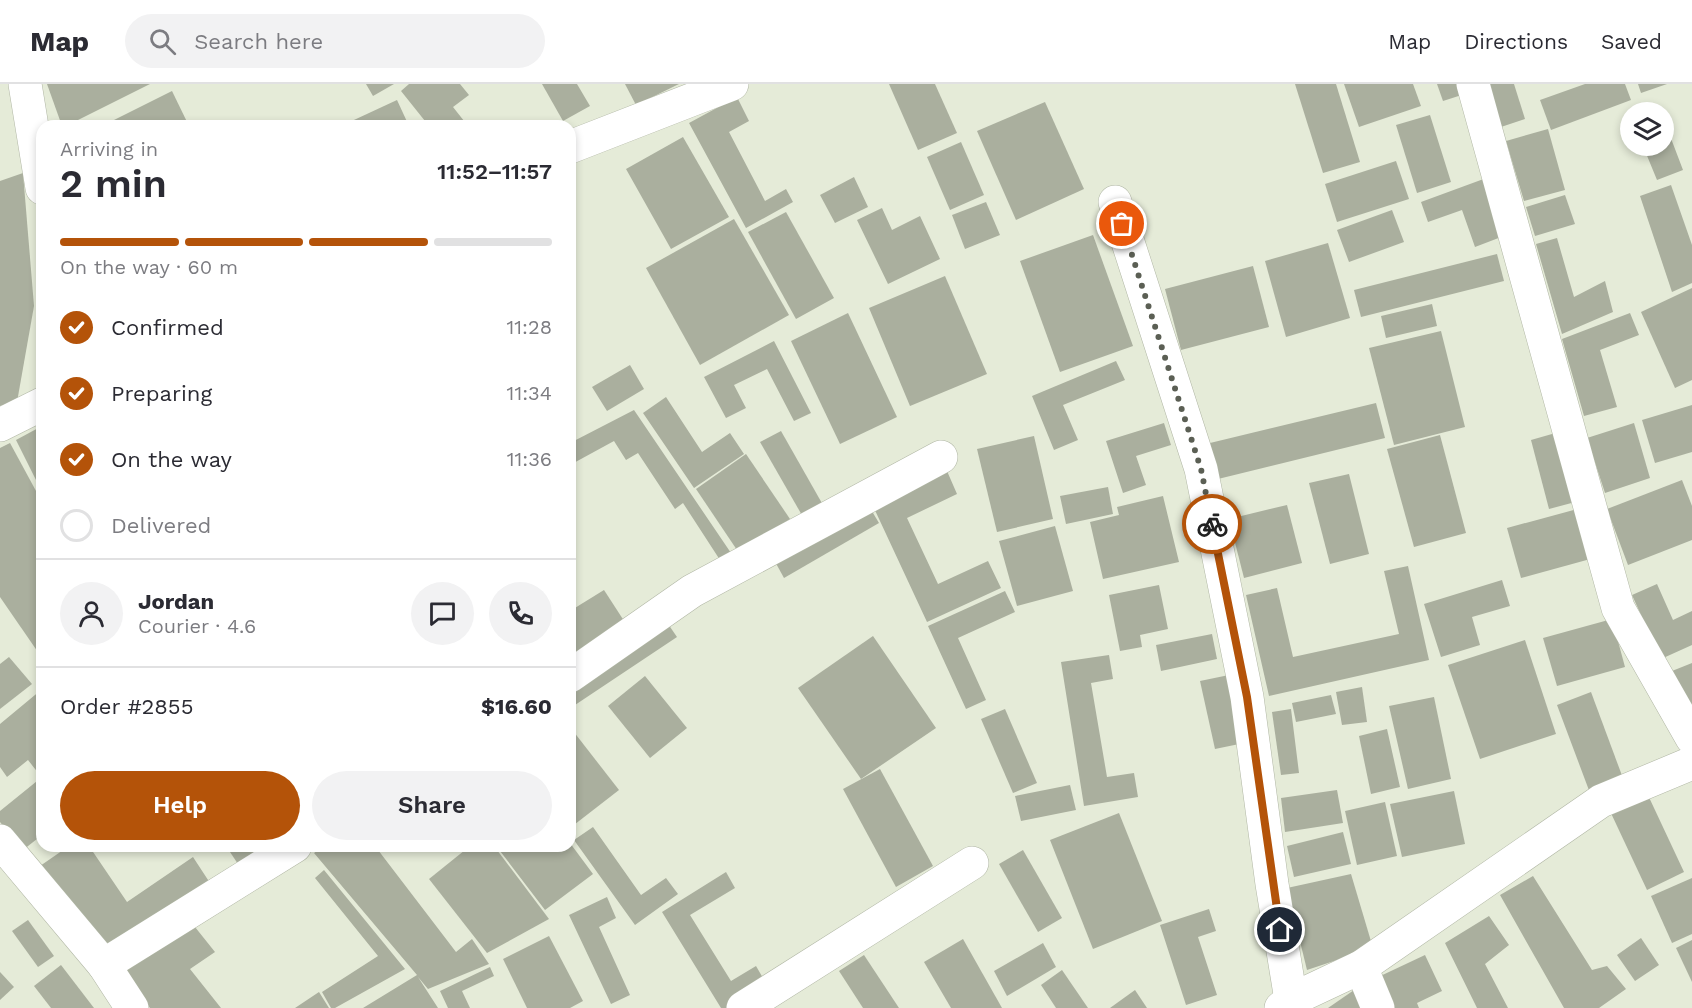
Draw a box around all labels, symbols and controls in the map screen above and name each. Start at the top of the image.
search box [125,14,545,68]
text: Map [30,25,89,58]
icon: search [146,25,179,58]
text: Search here [194,29,323,54]
text: Map [1388,29,1431,54]
text: Directions [1464,29,1568,54]
text: Saved [1601,29,1662,54]
map controls [1620,102,1674,156]
button: layers [1620,102,1674,156]
text: Arriving in [60,137,158,161]
text: 11:52–11:57 [437,159,552,184]
text: 2 min [60,161,167,206]
pin [1096,198,1147,249]
icon: bag [1105,207,1138,240]
text: On the way · 60 m [60,255,238,279]
icon: check [60,311,93,344]
text: Confirmed [111,315,224,340]
text: 11:28 [507,315,552,339]
icon: check [60,377,93,410]
text: Preparing [111,381,212,406]
text: 11:34 [507,381,552,405]
icon: check [60,443,93,476]
text: On the way [111,447,232,472]
text: 11:36 [507,447,552,471]
courier [1182,494,1242,554]
icon: bike [1196,508,1229,541]
text: Delivered [111,513,211,538]
button: person [60,582,123,645]
button: chat [411,582,474,645]
button: phone [489,582,552,645]
text: Jordan [138,589,214,614]
text: Courier · 4.6 [138,614,256,638]
text: Order #2855 [60,694,193,719]
text: $16.60 [481,694,552,719]
button: Help [60,771,300,840]
button: Share [312,771,552,840]
pin [1254,904,1305,955]
icon: home [1263,913,1296,946]

